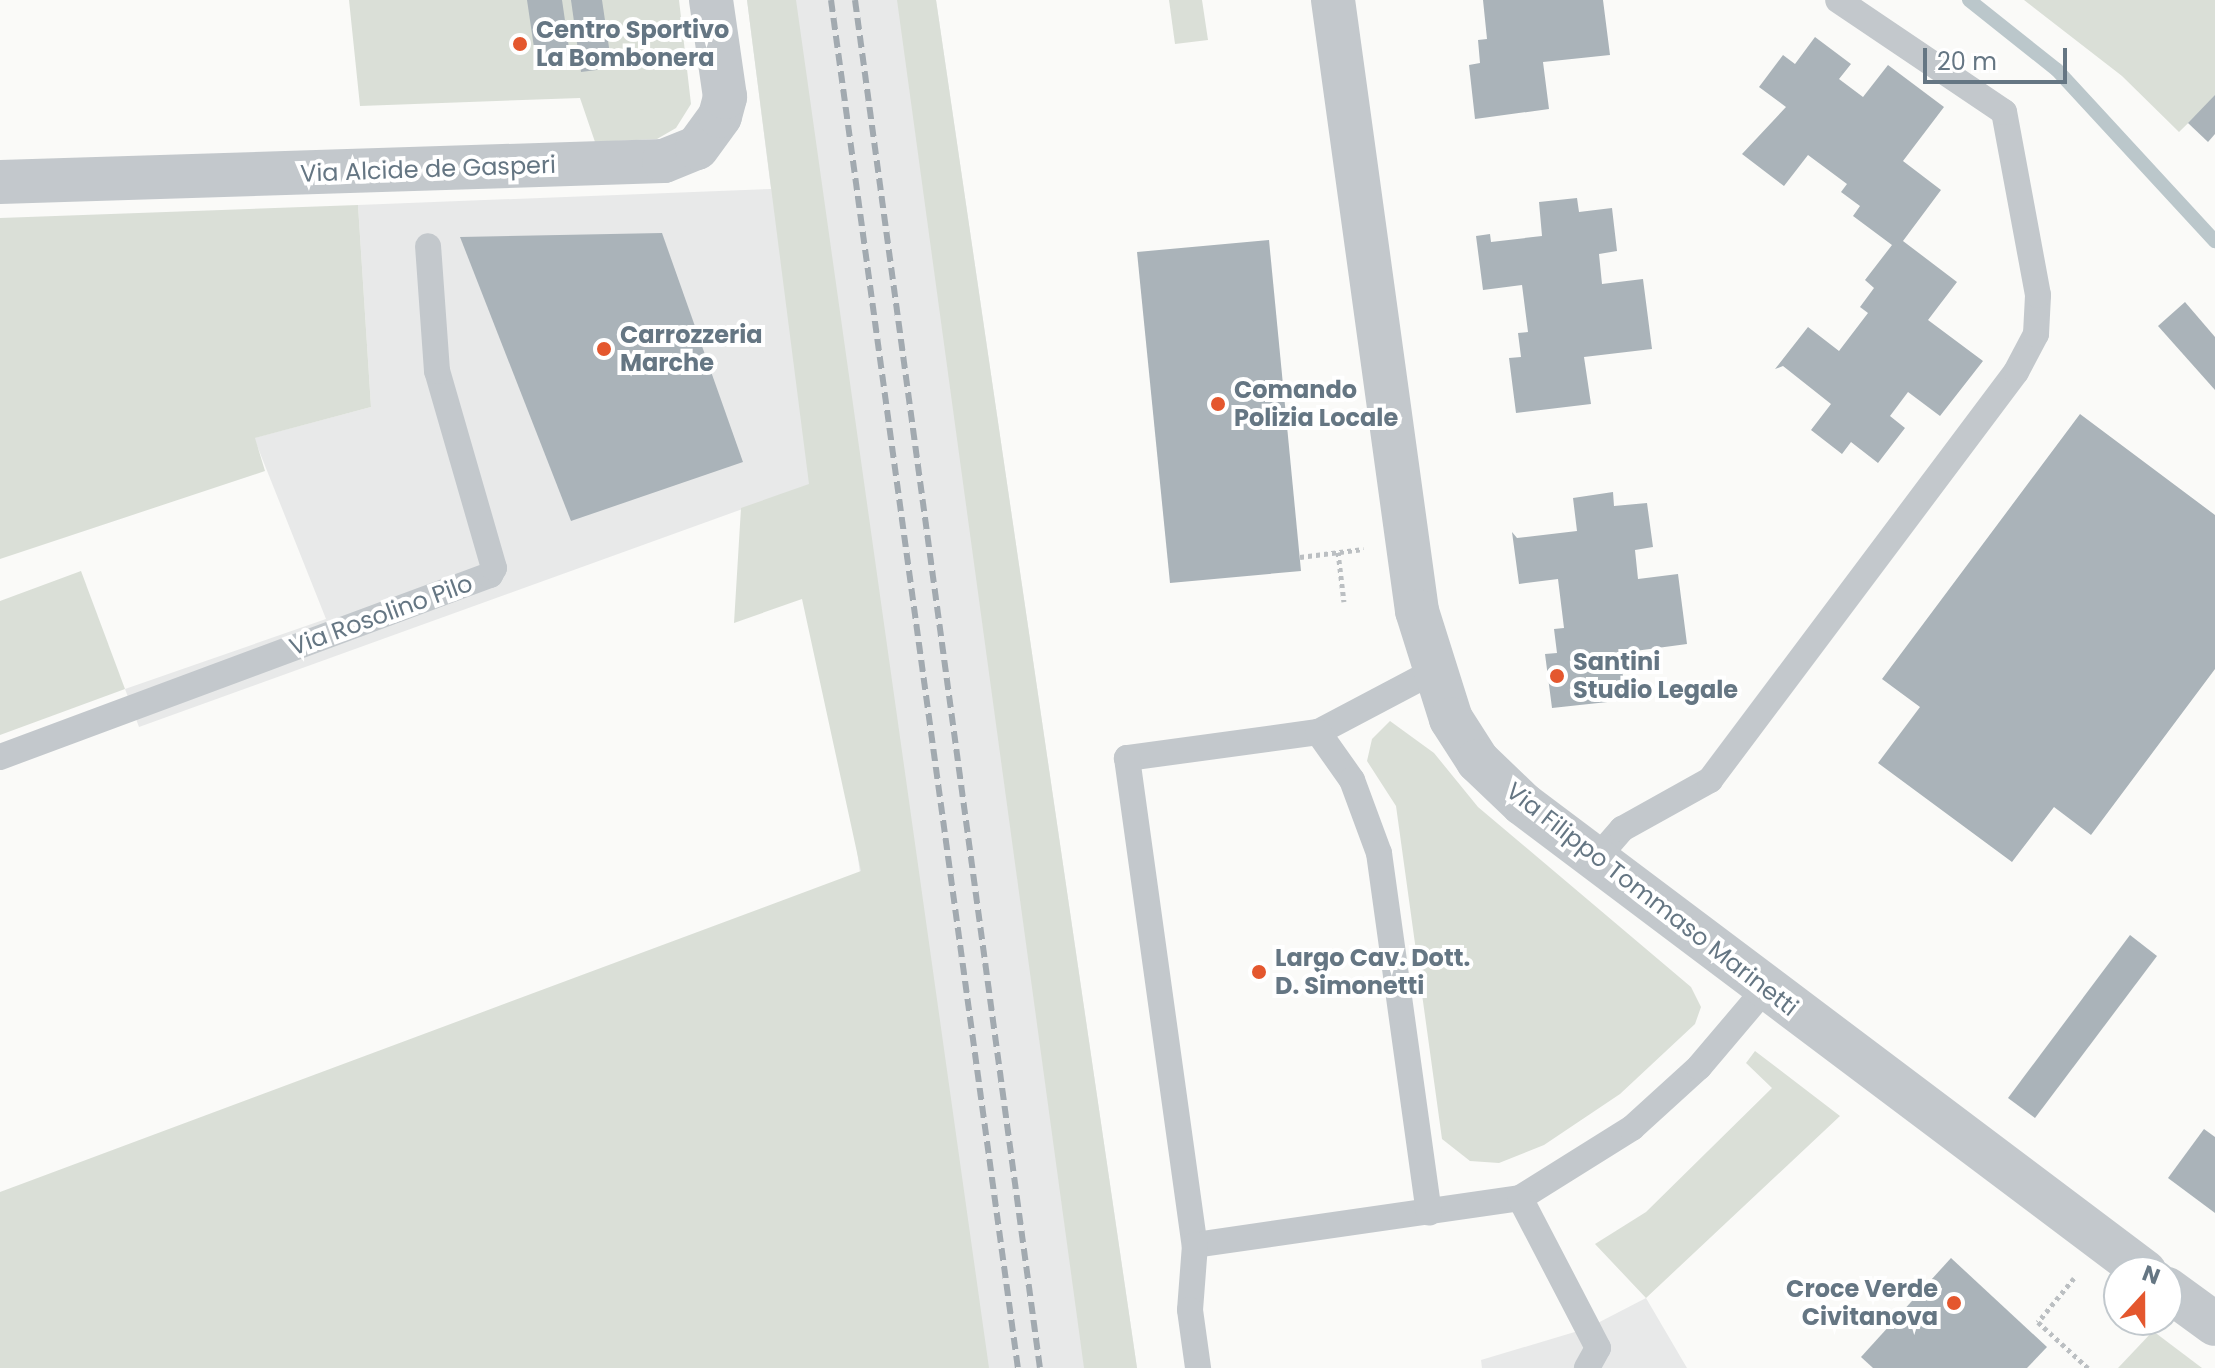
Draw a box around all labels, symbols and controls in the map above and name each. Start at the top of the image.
place label: Centro Sportivo La Bombonera [536,16,729,72]
scale bar [1927,32,2071,82]
marker: Centro Sportivo La Bombonera [511,35,529,53]
text: 20 m [1937,45,1997,78]
street label: Via Alcide de Gasperi [300,150,556,188]
place label: Carrozzeria Marche [620,321,763,377]
marker: Carrozzeria Marche [595,340,613,358]
place label: Comando Polizia Locale [1234,376,1398,432]
marker: Comando Polizia Locale [1209,395,1227,413]
street label: Via Rosolino Pilo [286,569,476,661]
place label: Santini Studio Legale [1573,648,1738,704]
marker: Santini Studio Legale [1548,667,1566,685]
street label: Via Filippo Tommaso Marinetti [1500,776,1804,1022]
place label: Largo Cav. Dott. D. Simonetti [1275,944,1470,1000]
marker: Largo Cav. Dott. D. Simonetti [1250,963,1268,981]
north arrow [2103,1256,2183,1336]
text: N [2138,1258,2164,1292]
place label: Croce Verde Civitanova [1786,1275,1938,1331]
marker: Croce Verde Civitanova [1945,1294,1963,1312]

